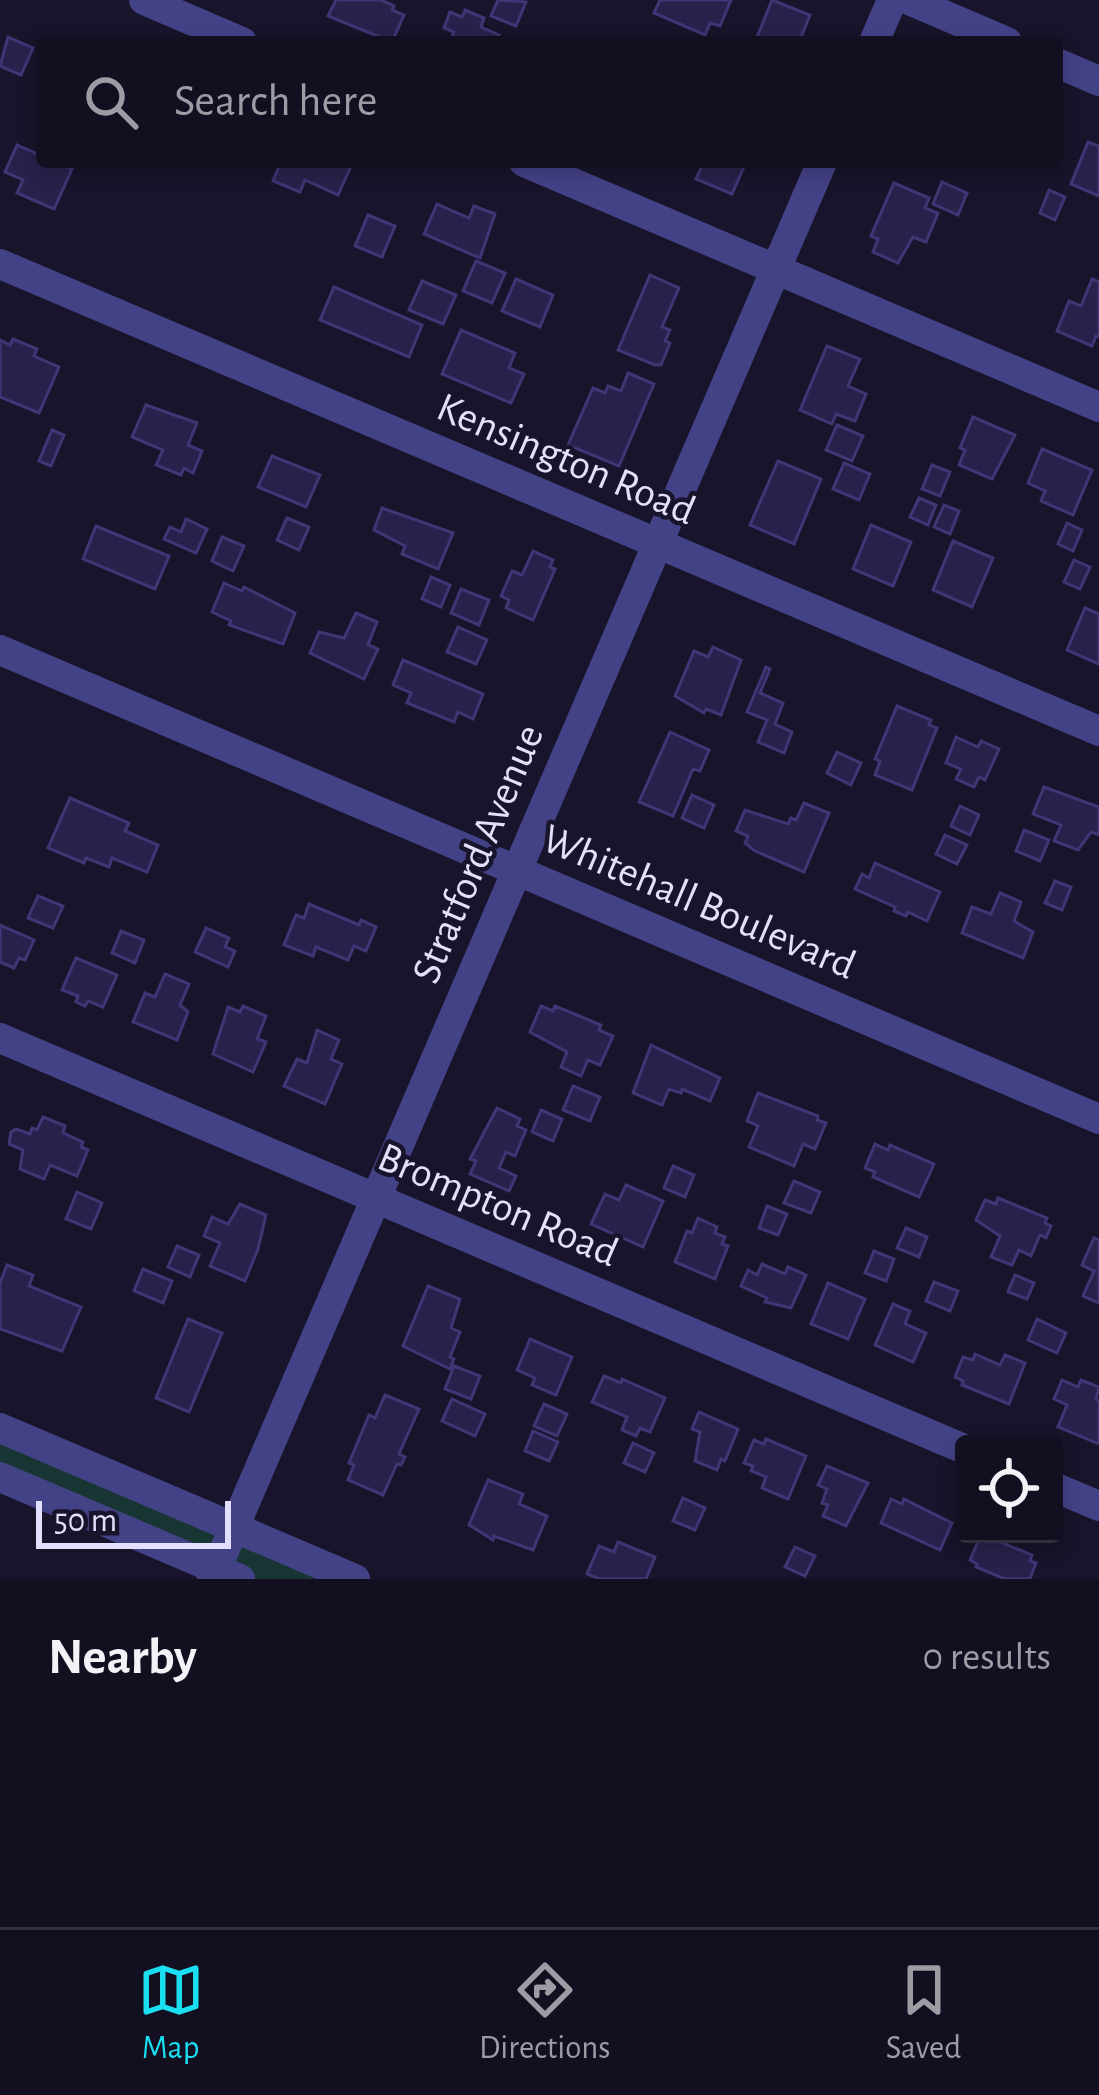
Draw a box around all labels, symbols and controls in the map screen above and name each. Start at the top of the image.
search box [36,36,1063,168]
icon: search [78,69,144,135]
text: Search here [174,79,377,124]
street label: Kensington Road [431,386,701,532]
street label: Stratford Avenue [405,719,551,989]
street label: Whitehall Boulevard [536,817,862,987]
street label: Brompton Road [372,1136,624,1274]
map controls [955,1435,1063,1543]
button: locate [955,1435,1063,1543]
scale bar [36,1495,231,1548]
text: 50 m [54,1505,117,1538]
text: Nearby [48,1632,197,1683]
text: 0 results [923,1638,1051,1677]
tab: Map [138,1957,204,2069]
tab: Directions [479,1957,610,2069]
tab: Saved [886,1957,961,2069]

